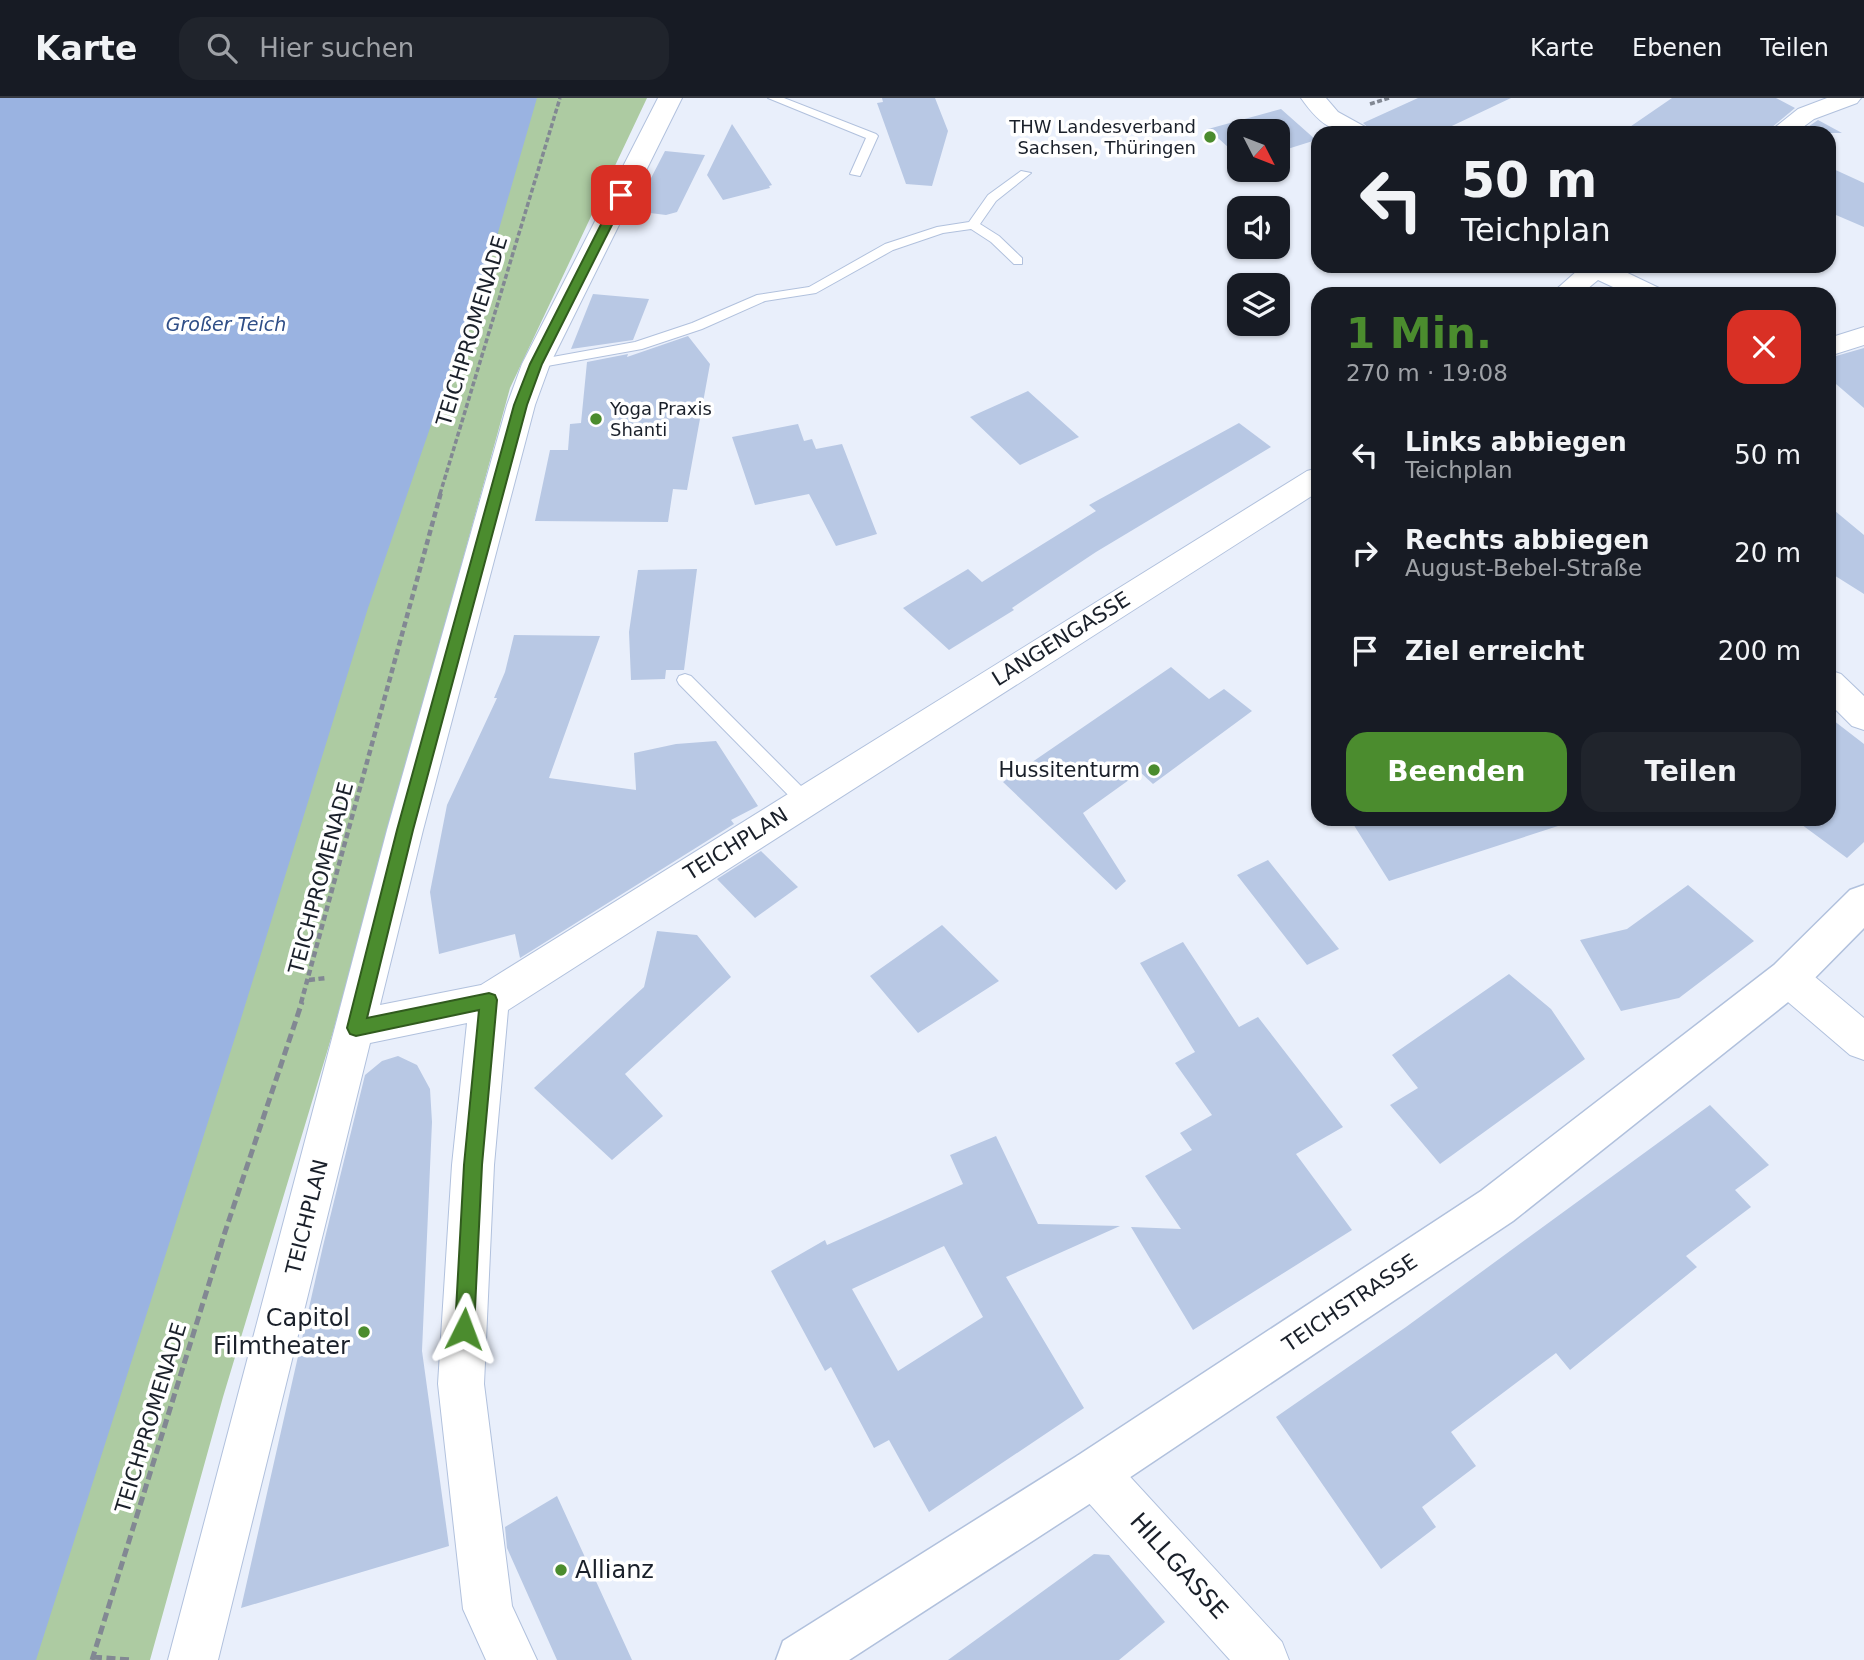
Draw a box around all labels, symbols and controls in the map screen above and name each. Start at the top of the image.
search box [179,17,669,80]
text: Karte [35,29,137,68]
icon: search [203,29,241,67]
text: Hier suchen [259,33,414,63]
text: Karte [1530,34,1594,62]
text: Ebenen [1632,34,1722,62]
text: Teilen [1760,34,1829,62]
place label: THW Landesverband Sachsen, Thüringen [1008,116,1196,158]
north arrow [1227,119,1290,182]
map controls [1227,119,1290,336]
marker: THW Landesverband Sachsen, Thüringen [1202,129,1218,145]
text: 50 m [1461,152,1597,209]
icon: left [1346,154,1437,245]
pin [591,165,651,225]
icon: arrive [602,176,640,214]
button: sound [1227,196,1290,259]
text: Teichplan [1461,211,1611,249]
street label: TEICHPROMENADE [431,233,512,430]
button: layers [1227,273,1290,336]
text: 1 Min. [1346,309,1492,358]
button: close [1727,310,1801,384]
water label: Großer Teich [166,313,286,335]
text: 270 m · 19:08 [1346,360,1508,386]
place label: Yoga Praxis Shanti [609,398,712,440]
marker: Yoga Praxis Shanti [588,411,604,427]
text: Links abbiegen [1405,427,1627,457]
icon: left [1346,436,1384,474]
text: 50 m [1734,440,1801,470]
text: Teichplan [1405,457,1513,483]
text: Rechts abbiegen [1405,525,1650,555]
icon: right [1346,534,1384,572]
text: 20 m [1734,538,1801,568]
text: August-Bebel-Straße [1405,555,1642,581]
street label: LANGENGASSE [988,587,1134,691]
icon: arrive [1346,632,1384,670]
text: Ziel erreicht [1405,636,1585,666]
text: 200 m [1718,636,1801,666]
button: Beenden [1346,732,1567,812]
button: Teilen [1581,732,1801,812]
place label: Hussitenturm [998,758,1140,782]
marker: Hussitenturm [1146,762,1162,778]
street label: TEICHPROMENADE [284,780,358,977]
street label: TEICHPLAN [679,803,792,886]
street label: TEICHPLAN [281,1157,333,1278]
street label: TEICHSTRASSE [1277,1249,1422,1357]
position arrow [427,1292,501,1366]
place label: Capitol Filmtheater [213,1304,350,1360]
street label: TEICHPROMENADE [110,1320,191,1517]
marker: Capitol Filmtheater [356,1324,372,1340]
street label: HILLGASSE [1124,1507,1234,1625]
place label: Allianz [575,1556,654,1584]
marker: Allianz [553,1562,569,1578]

